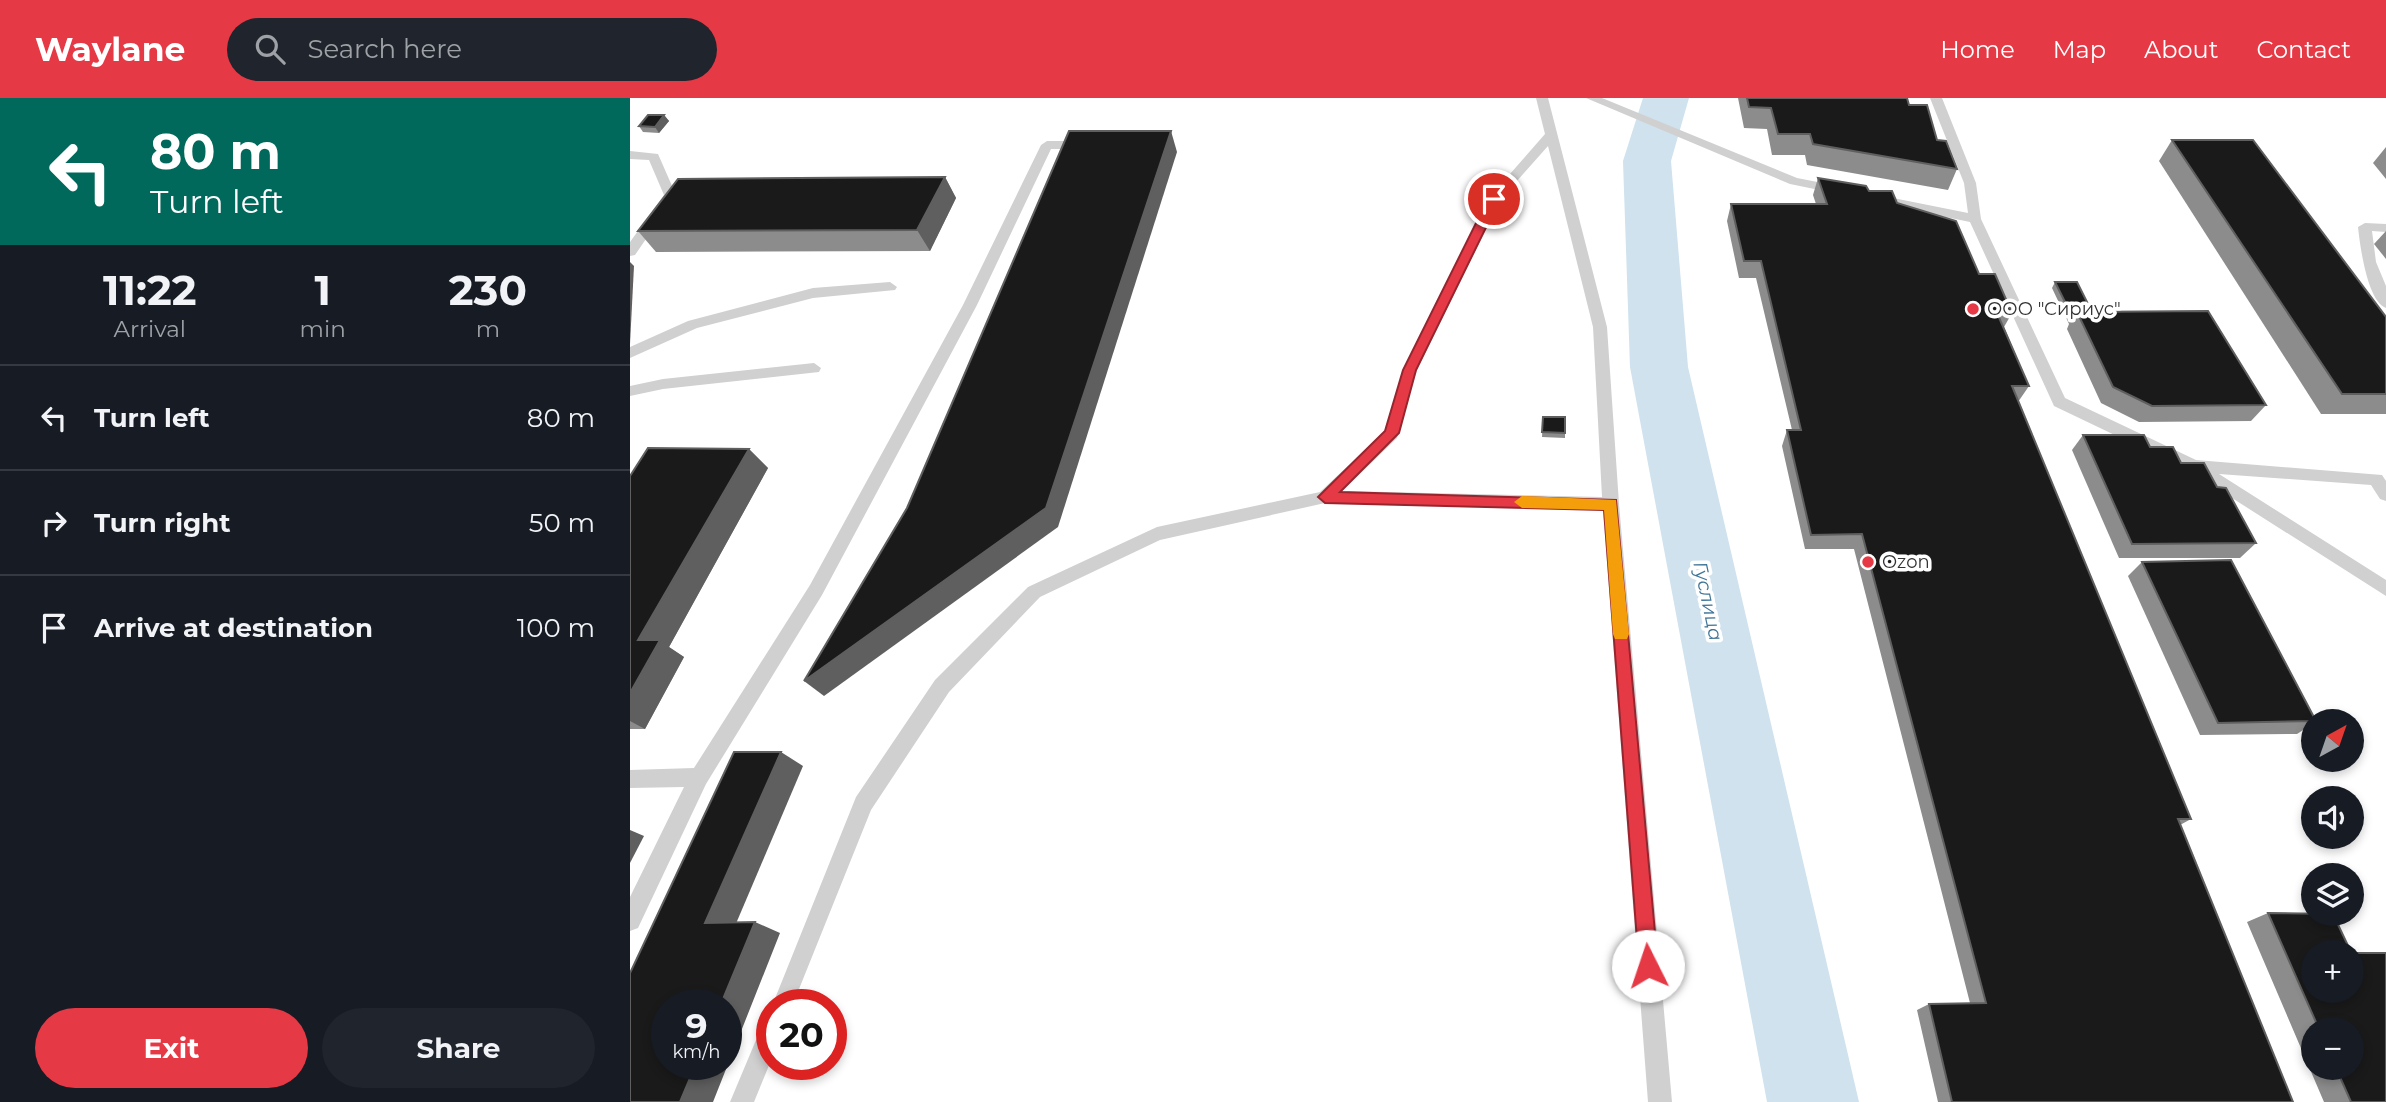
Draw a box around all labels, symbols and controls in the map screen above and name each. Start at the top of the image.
search box [227,18,717,81]
text: Waylane [35,29,185,69]
icon: search [251,30,289,68]
text: Search here [307,33,462,65]
text: Home [1940,35,2015,64]
text: Map [2053,35,2106,64]
text: About [2144,35,2218,64]
text: Contact [2256,35,2351,64]
text: 80 m [150,122,281,181]
icon: left [35,126,126,217]
pin [1464,169,1524,229]
icon: arrive [1475,180,1513,218]
text: Turn left [150,182,284,221]
text: 11:22 [103,264,197,316]
text: 1 [314,264,331,316]
text: 230 [449,264,527,316]
place label: ООО "Сириус" [1987,298,2121,320]
marker: ООО "Сириус" [1965,301,1981,317]
text: Arrival [114,315,186,343]
text: min [300,315,346,343]
text: m [476,315,500,343]
icon: left [35,399,73,437]
text: Turn left [94,402,210,434]
text: 80 m [527,402,595,434]
icon: right [35,504,73,542]
text: Turn right [94,507,230,539]
text: 50 m [529,507,595,539]
place label: Ozon [1882,551,1930,573]
marker: Ozon [1860,554,1876,570]
water label: Гуслица [1688,559,1728,643]
icon: arrive [35,609,73,647]
text: Arrive at destination [94,612,373,644]
text: 100 m [517,612,595,644]
north arrow [2301,709,2364,772]
map controls [2301,709,2364,1080]
button: sound [2301,786,2364,849]
button: layers [2301,863,2364,926]
position arrow [1611,929,1685,1003]
button: + [2301,940,2364,1003]
speed limit sign: 20 [756,989,847,1080]
text: 9 [685,1004,708,1047]
button: Exit [35,1008,308,1088]
button: Share [322,1008,595,1088]
button: − [2301,1017,2364,1080]
text: km/h [672,1041,721,1063]

